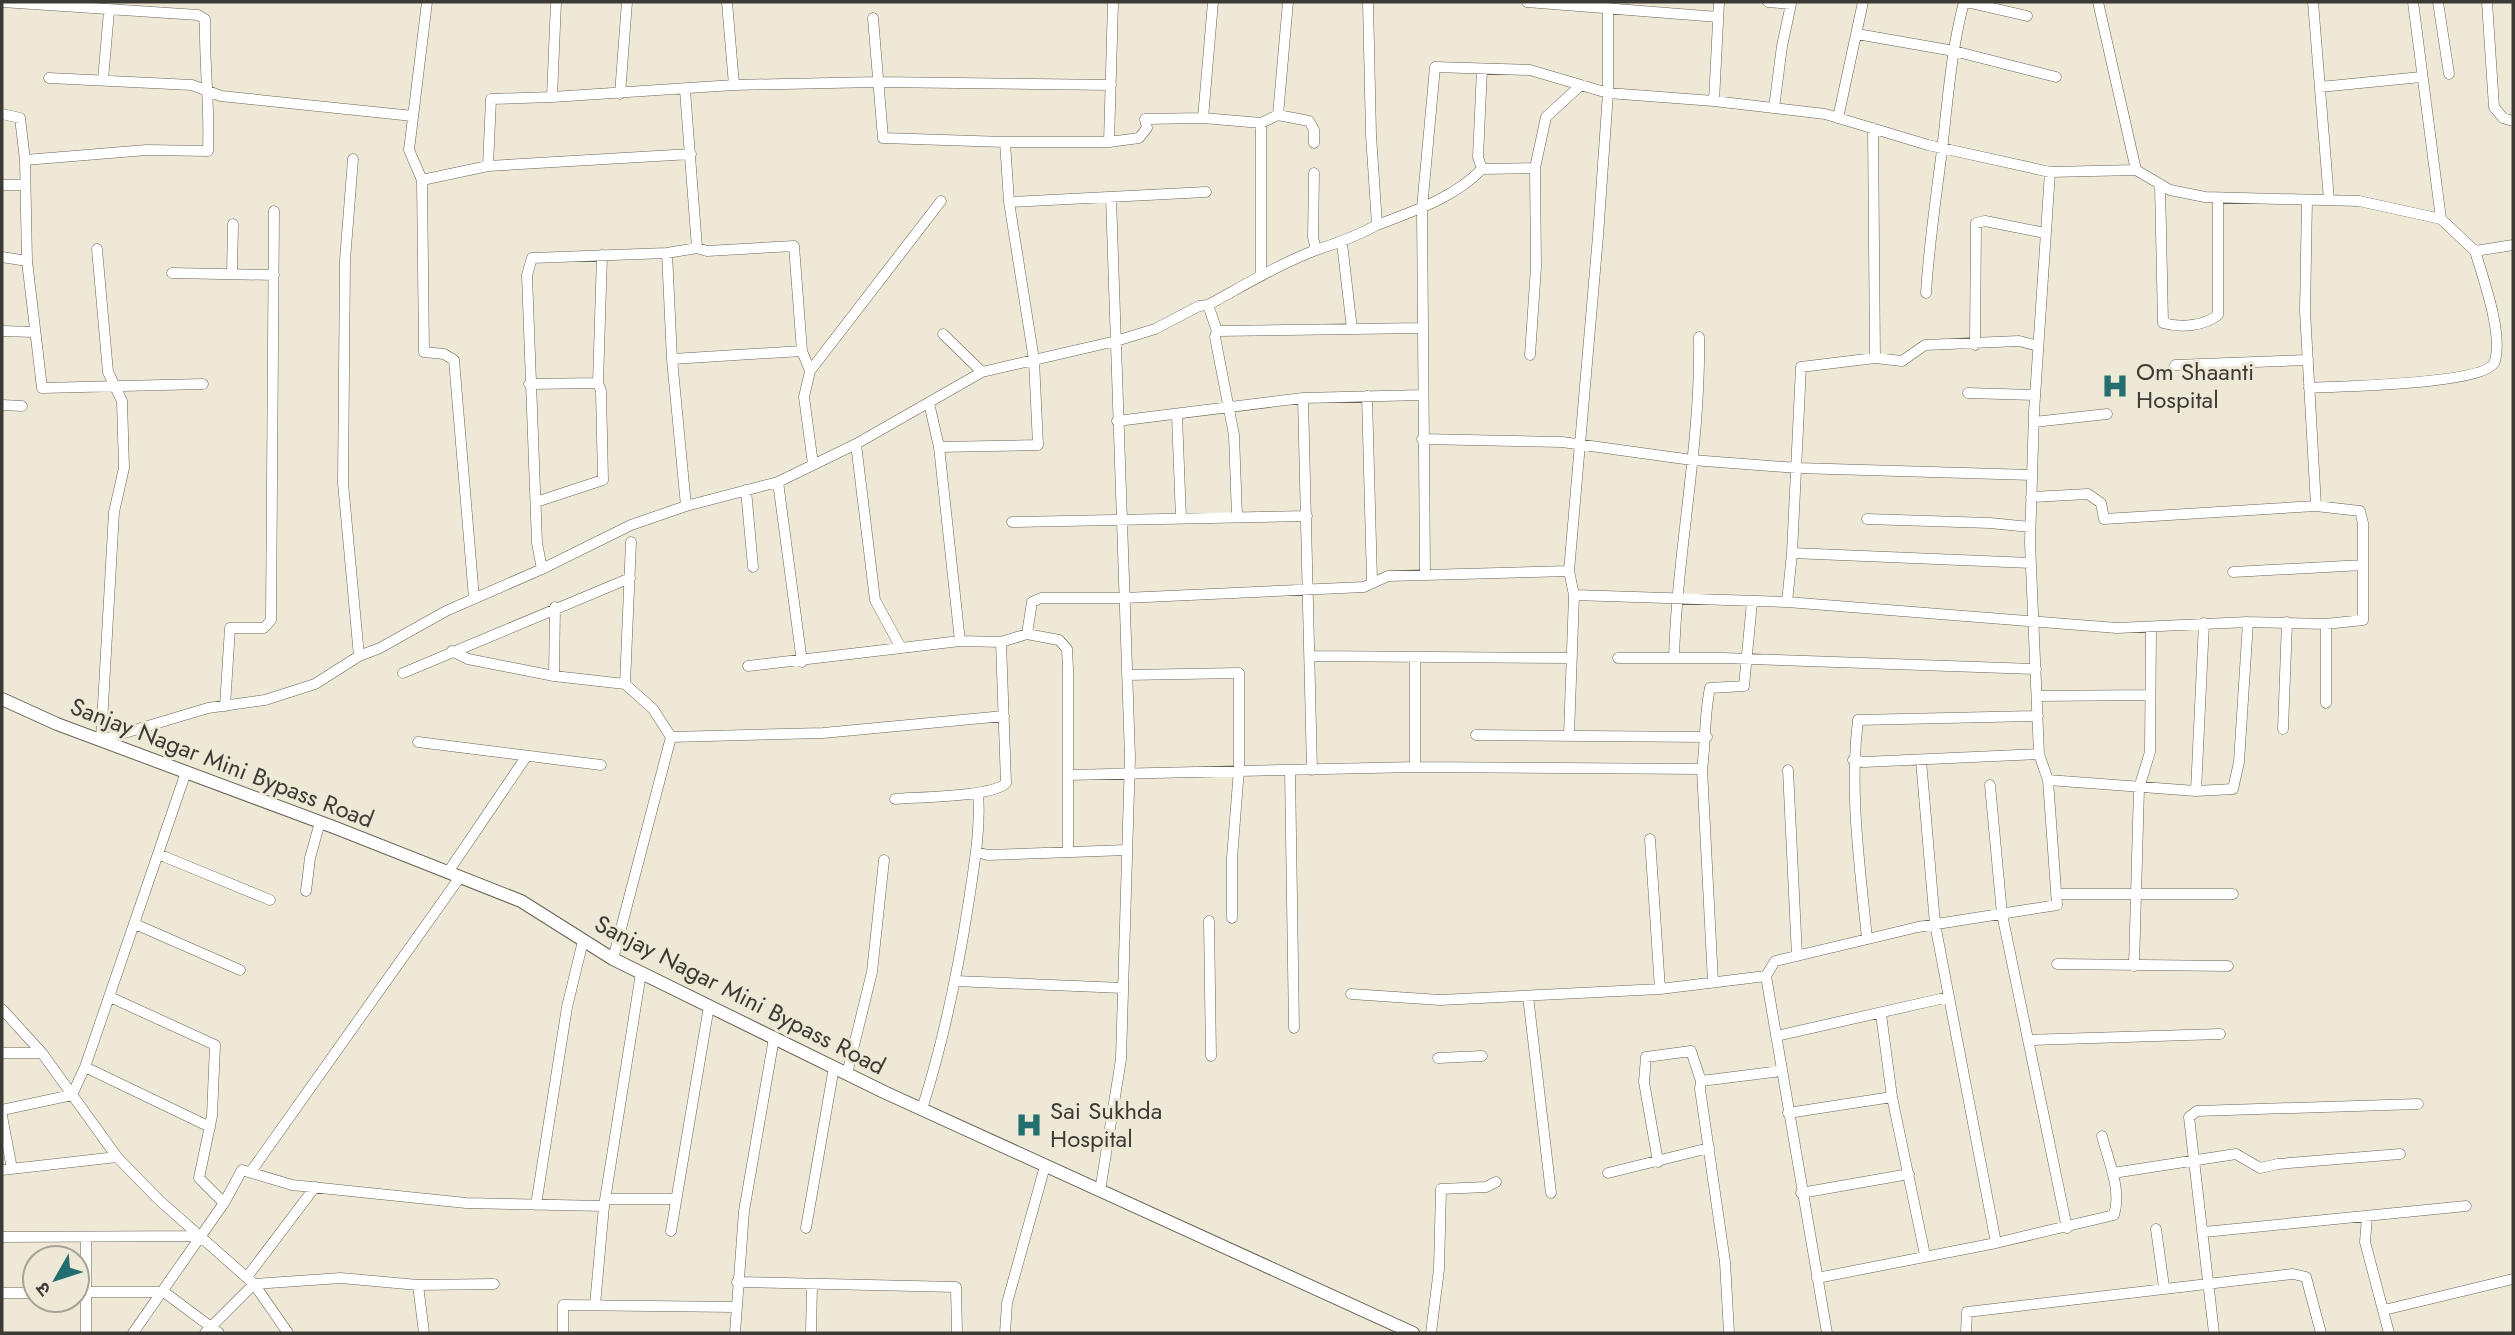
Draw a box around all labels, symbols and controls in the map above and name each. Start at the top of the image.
place label: Om Shaanti Hospital [2136,354,2254,417]
hospital icon: Om Shaanti Hospital [2100,371,2130,401]
street label: Sanjay Nagar Mini Bypass Road [65,688,379,837]
street label: Sanjay Nagar Mini Bypass Road [589,906,892,1083]
place label: Sai Sukhda Hospital [1050,1093,1162,1156]
hospital icon: Sai Sukhda Hospital [1014,1110,1044,1140]
north arrow [21,1244,91,1314]
text: उ [29,1276,57,1302]

